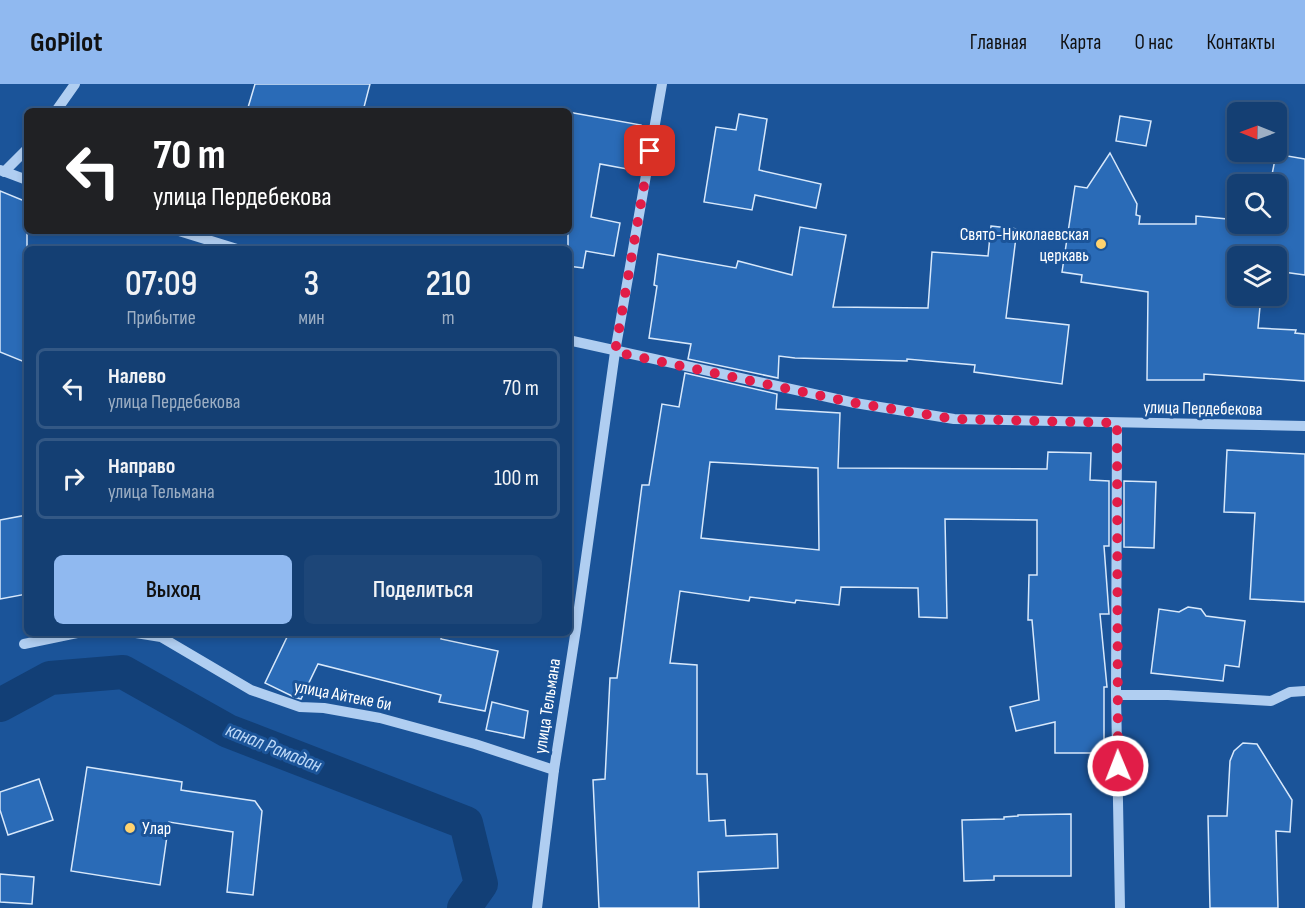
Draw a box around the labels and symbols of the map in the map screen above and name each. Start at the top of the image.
north arrow [1227,102,1287,162]
pin [624,125,675,176]
place label: Свято-Николаевская церкавь [960,224,1089,266]
marker: Свято-Николаевская церкавь [1094,237,1108,251]
street label: улица Пердебекова [1143,397,1263,420]
street label: улица Тельмана [530,657,565,755]
street label: улица Айтеке би [292,676,394,715]
water label: канал Рамадан [222,718,326,778]
position arrow [1086,734,1150,798]
place label: Улар [142,818,171,839]
marker: Улар [123,821,137,835]

